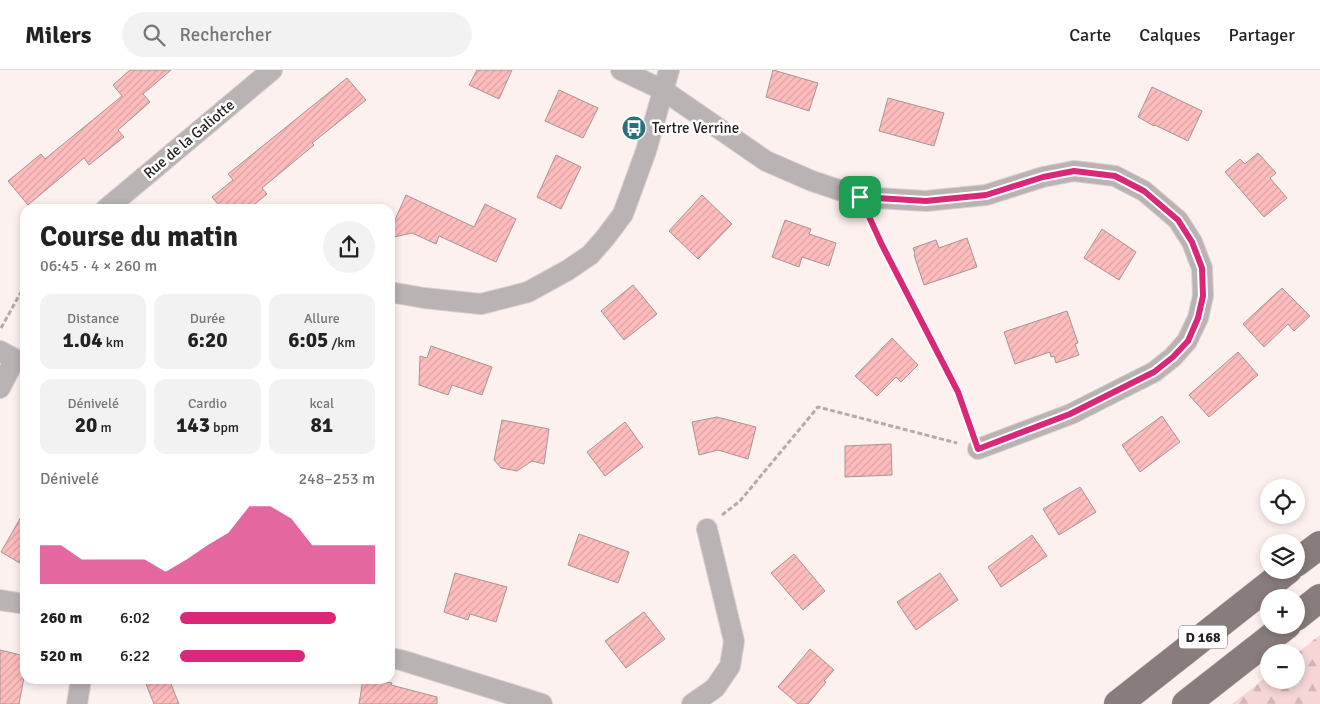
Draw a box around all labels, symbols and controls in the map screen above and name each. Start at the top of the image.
search box [122,12,472,57]
text: Milers [25,20,92,50]
icon: search [140,21,168,49]
text: Rechercher [180,23,271,47]
text: Carte [1069,24,1111,46]
text: Calques [1139,24,1201,46]
text: Partager [1229,24,1295,46]
street label: Rue de la Galiotte [140,96,238,182]
bus stop icon: Tertre Verrine [621,115,647,141]
place label: Tertre Verrine [652,119,739,137]
pin [839,176,881,218]
icon: arrive [846,183,874,211]
text: Course du matin [40,220,238,254]
button: share [323,221,375,273]
text: 06:45 · 4 × 260 m [40,256,157,276]
text: Distance [67,310,119,327]
text: Durée [190,310,225,327]
text: Allure [304,310,340,327]
text: 1.04 [63,327,103,353]
text: 6:20 [187,327,228,353]
text: 6:05 [288,327,328,353]
text: km [103,334,124,351]
text: /km [328,334,356,351]
text: Dénivelé [67,395,119,412]
text: Cardio [188,395,227,412]
text: kcal [310,395,334,412]
text: 20 [75,412,97,438]
text: 143 [176,412,210,438]
text: 81 [310,412,333,438]
text: m [97,419,112,436]
text: bpm [210,419,239,436]
text: Dénivelé [40,469,99,489]
text: 248–253 m [298,469,375,489]
map controls [1260,479,1305,689]
button: locate [1260,479,1305,524]
button: layers [1260,534,1305,579]
button: + [1260,589,1305,634]
text: 260 m [40,608,82,628]
text: 6:02 [120,608,150,628]
road number: D 168 [1179,626,1227,648]
button: − [1260,644,1305,689]
text: 520 m [40,646,82,666]
text: 6:22 [120,646,150,666]

